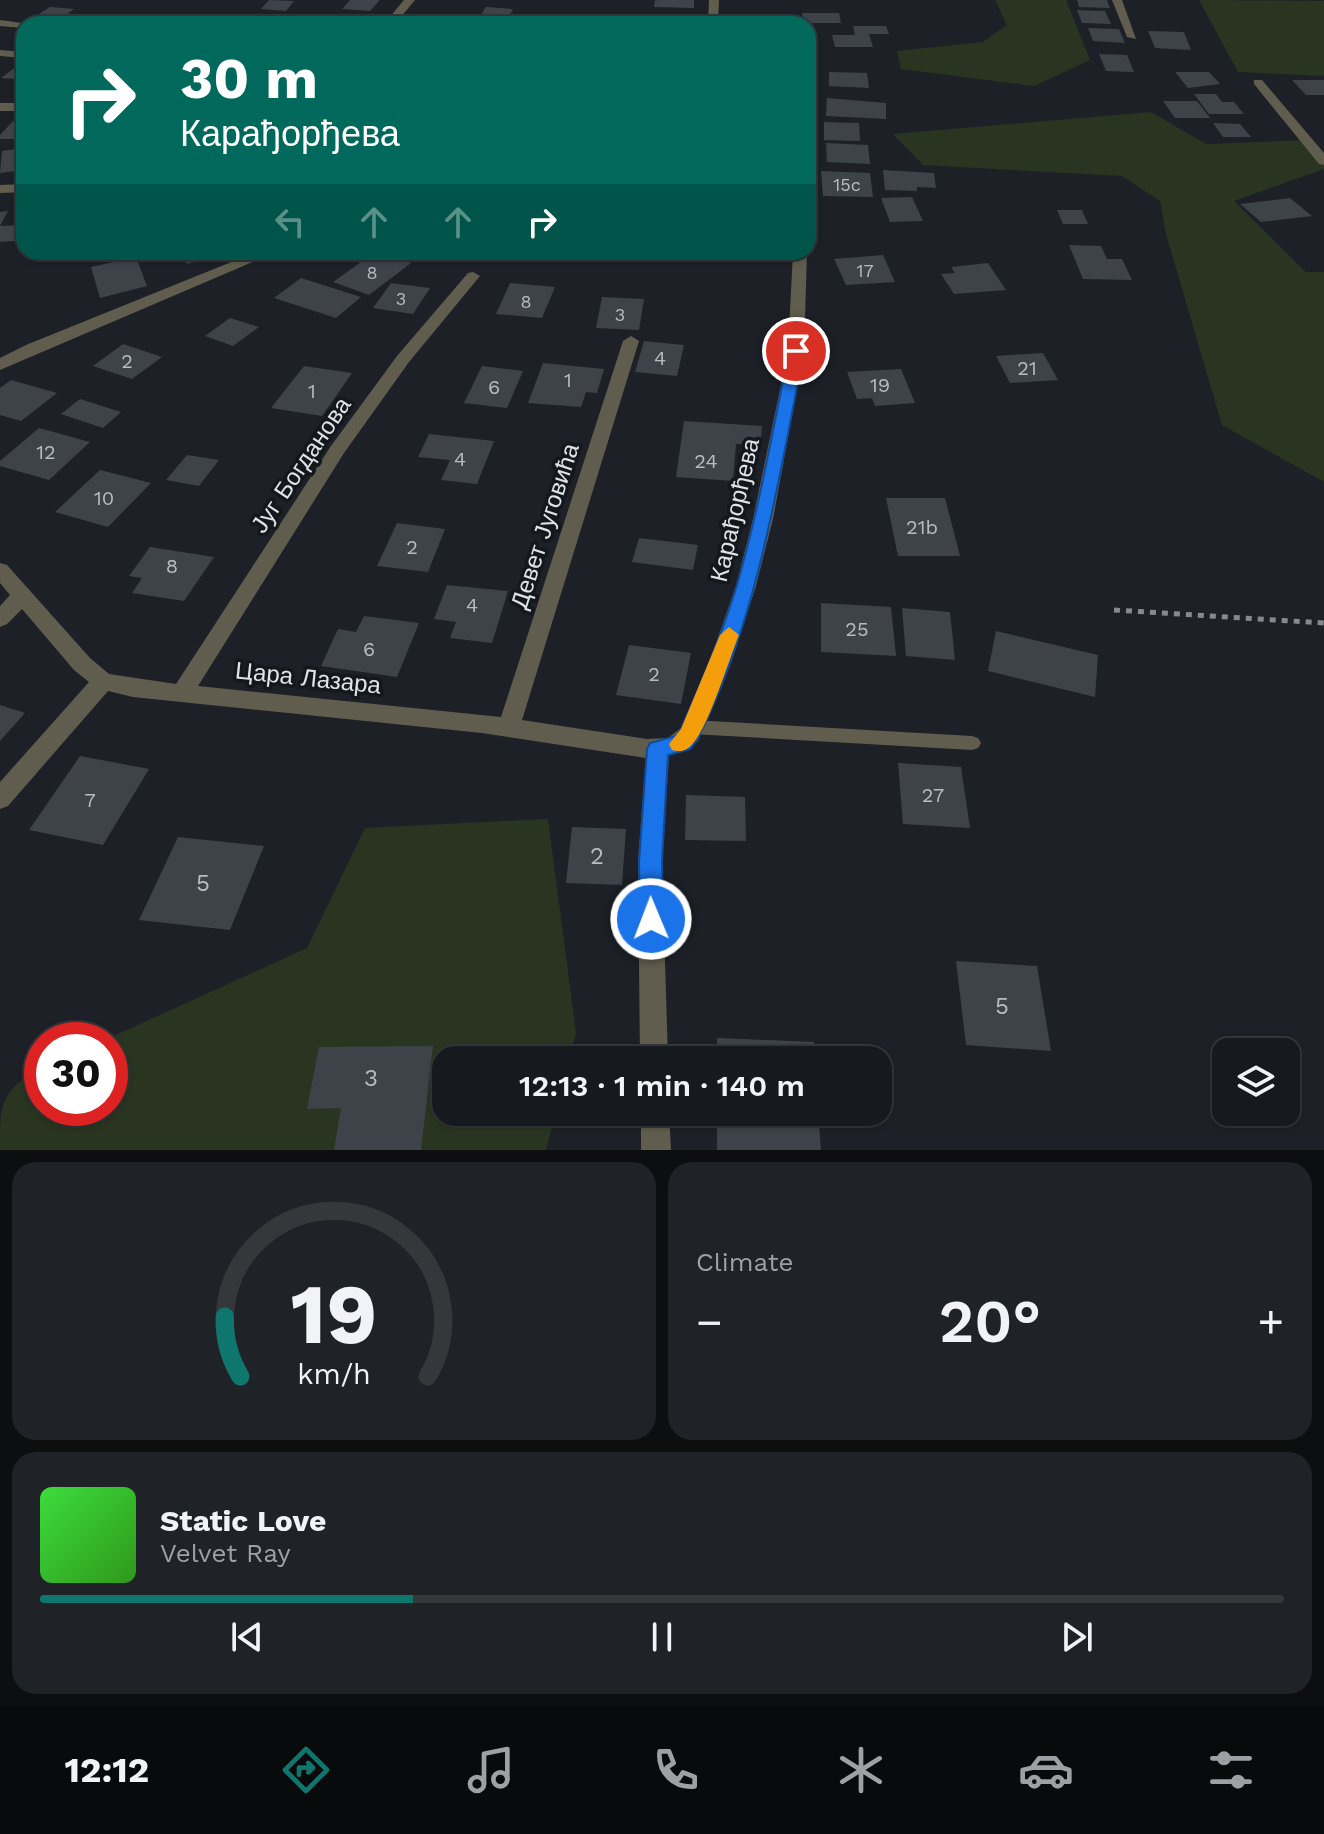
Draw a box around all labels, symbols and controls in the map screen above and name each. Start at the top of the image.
text: 30 m [180,46,318,112]
icon: right [48,48,152,152]
text: Карађорђева [180,113,400,155]
house number: 15c [833,174,861,195]
icon: left [268,200,312,244]
icon: ahead [352,200,396,244]
icon: ahead [436,200,480,244]
icon: right [520,200,564,244]
house number: 17 [856,260,874,281]
house number: 8 [366,262,378,283]
house number: 3 [396,288,406,309]
house number: 8 [520,291,532,312]
house number: 3 [615,304,625,325]
pin [762,317,830,385]
icon: arrive [774,329,818,373]
house number: 4 [654,346,666,370]
house number: 2 [121,349,133,373]
house number: 21 [1017,356,1037,380]
house number: 1 [564,368,572,392]
house number: 19 [870,373,890,397]
house number: 6 [488,375,500,399]
house number: 1 [308,379,316,403]
street label: Југ Богданова [245,391,357,538]
street label: Карађорђева [705,435,765,585]
street label: Девет Југовића [505,439,585,612]
house number: 12 [36,440,56,464]
house number: 4 [454,447,466,471]
house number: 24 [694,449,718,473]
house number: 10 [94,486,114,510]
house number: 21b [906,515,938,539]
house number: 2 [406,535,418,559]
house number: 8 [166,554,178,578]
house number: 4 [466,593,478,617]
house number: 25 [845,617,869,641]
house number: 6 [363,637,375,661]
street label: Цара Лазара [234,656,383,700]
house number: 2 [648,662,660,686]
house number: 27 [922,783,944,807]
house number: 7 [84,788,96,812]
house number: 2 [590,842,604,870]
house number: 5 [196,869,210,897]
position arrow [609,877,693,961]
house number: 5 [995,992,1009,1020]
speed limit sign: 30 [24,1022,128,1126]
map controls [1212,1038,1300,1126]
button: layers [1212,1038,1300,1126]
house number: 3 [364,1064,378,1092]
text: 12:13 · 1 min · 140 m [519,1068,805,1103]
text: Climate [696,1247,794,1277]
text: 19 [290,1266,378,1363]
text: 20° [939,1286,1041,1357]
text: − [696,1296,723,1348]
text: + [1257,1296,1284,1348]
text: km/h [297,1357,371,1391]
text: Static Love [160,1503,326,1538]
text: Velvet Ray [160,1538,291,1568]
icon: previous [225,1615,269,1659]
icon: pause [640,1615,684,1659]
icon: next [1055,1615,1099,1659]
icon: directions [278,1742,334,1798]
icon: music [463,1742,519,1798]
icon: phone [648,1742,704,1798]
icon: climate [833,1742,889,1798]
icon: car [1018,1742,1074,1798]
icon: filters [1203,1742,1259,1798]
text: 12:12 [65,1749,149,1791]

